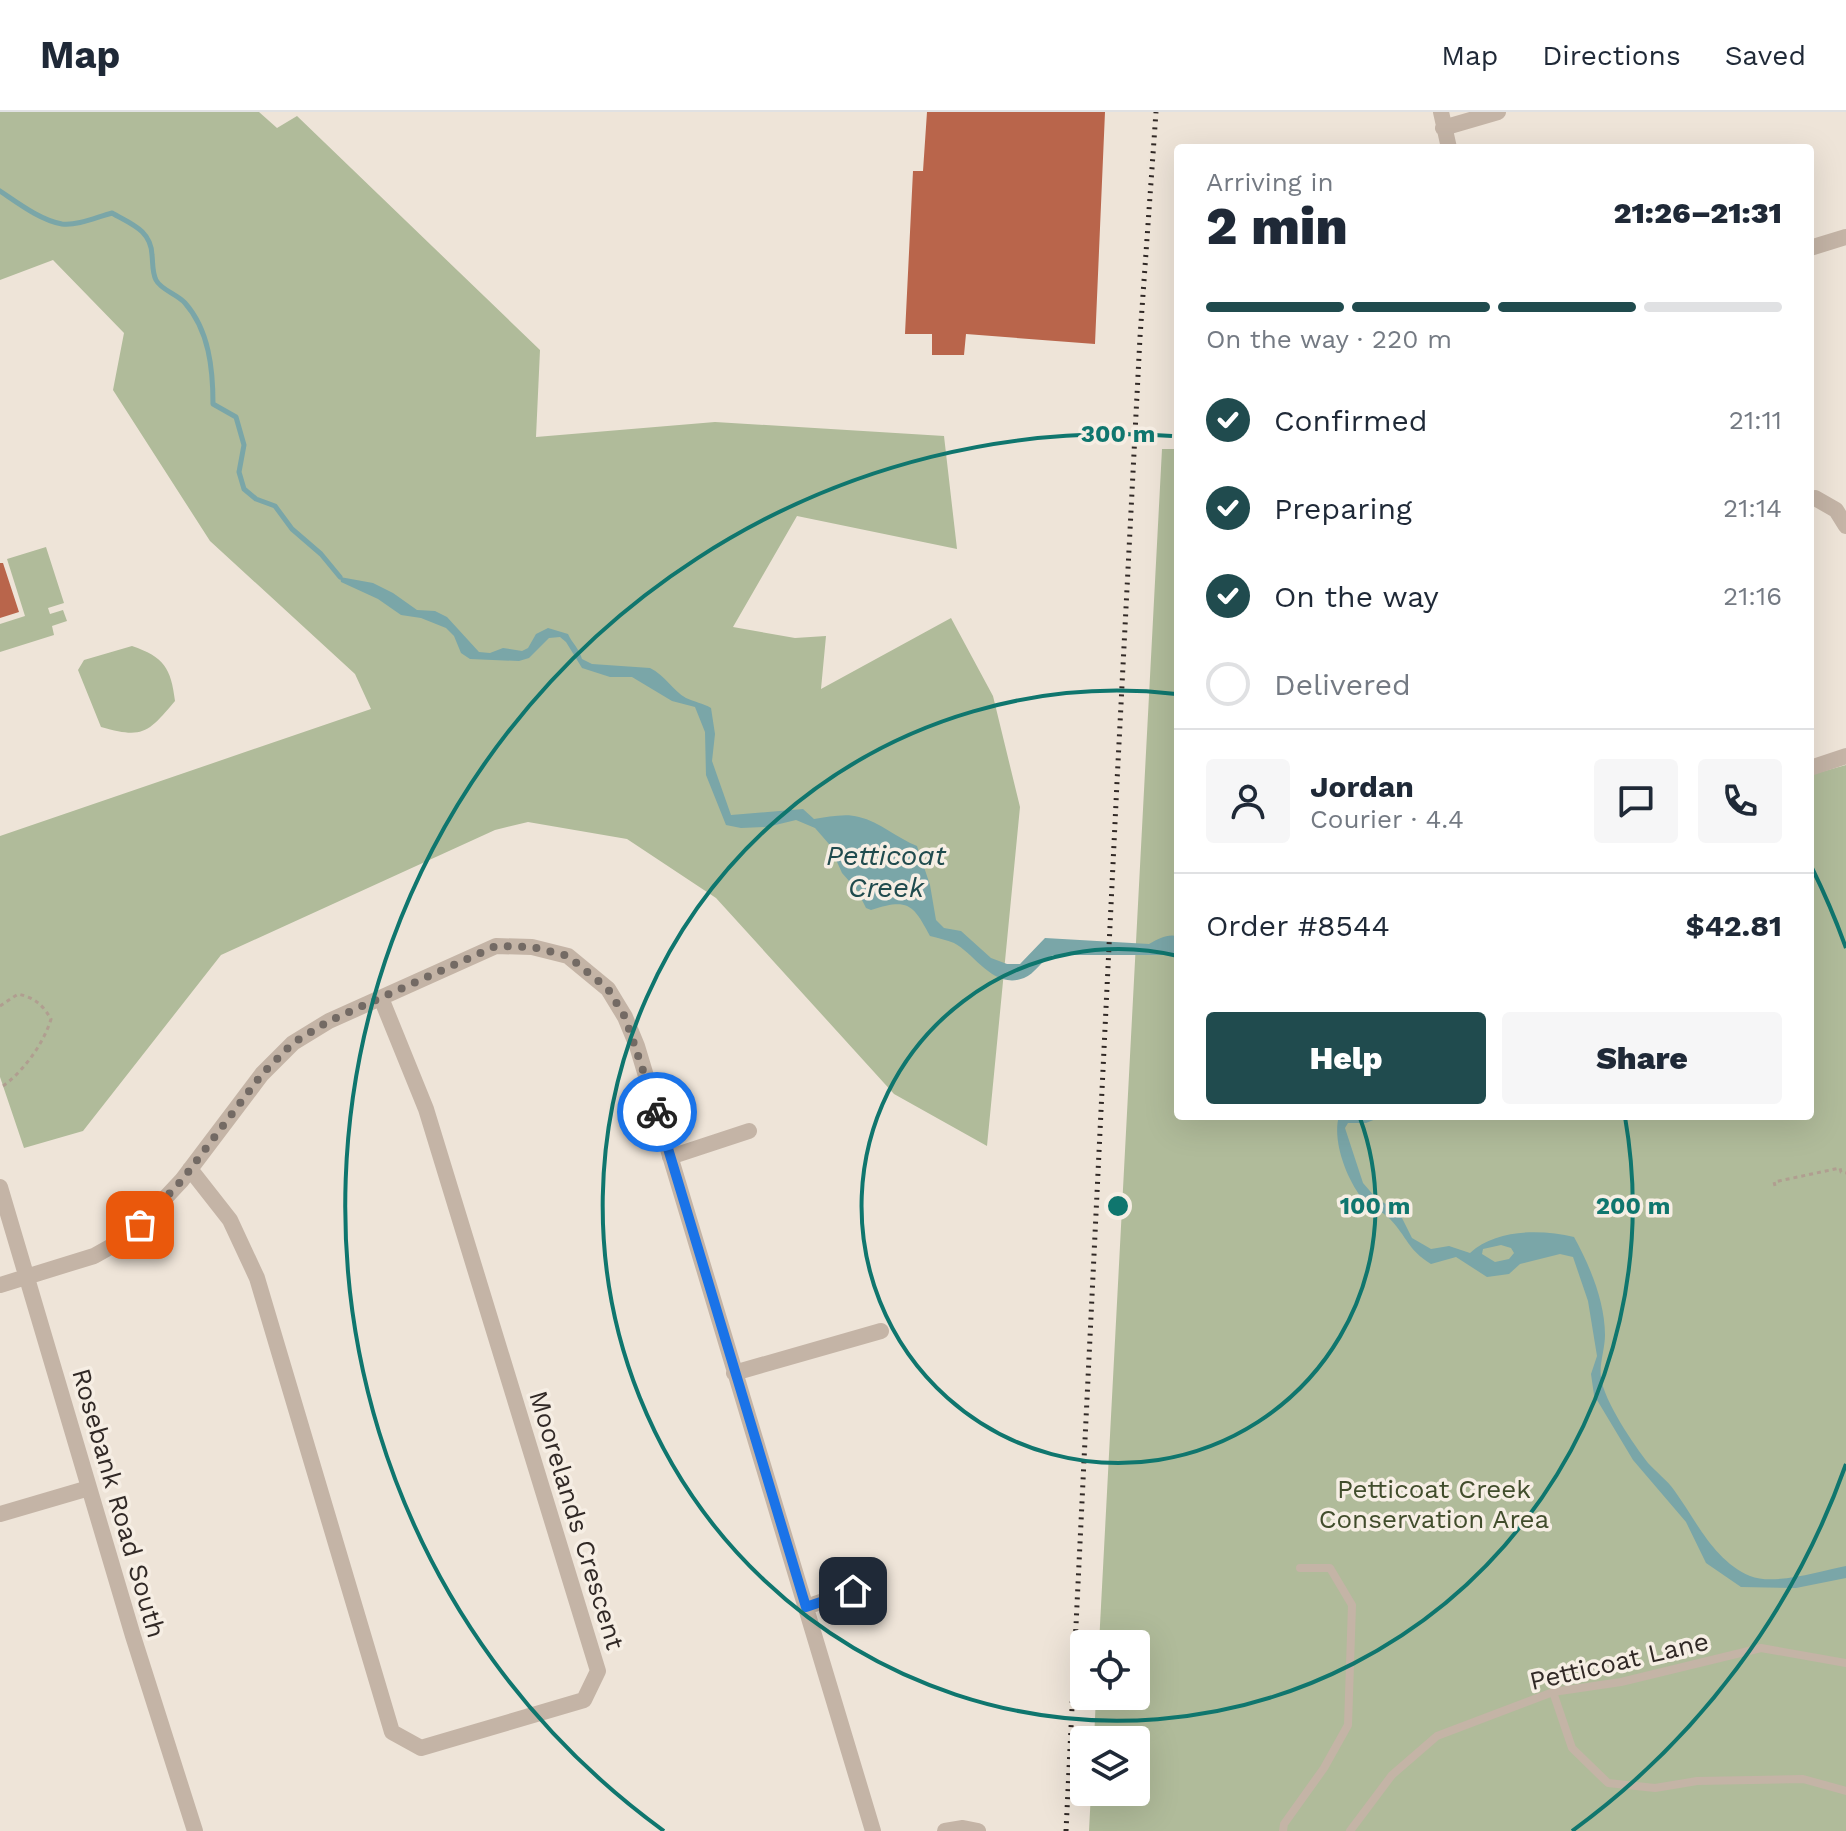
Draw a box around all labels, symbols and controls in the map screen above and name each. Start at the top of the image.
text: Map [40,33,120,77]
text: Map [1441,39,1498,72]
text: Directions [1542,39,1681,72]
text: Saved [1725,39,1806,72]
text: Arriving in [1206,167,1334,197]
text: 21:26–21:31 [1613,195,1782,230]
text: 2 min [1206,196,1348,257]
text: On the way · 220 m [1206,324,1452,354]
icon: check [1206,398,1250,442]
text: Confirmed [1274,403,1428,438]
text: 21:11 [1729,405,1782,435]
text: 300 m [1081,420,1155,448]
icon: check [1206,486,1250,530]
text: Preparing [1274,491,1412,526]
text: 21:14 [1723,493,1782,523]
icon: check [1206,574,1250,618]
text: On the way [1274,579,1439,614]
text: 21:16 [1723,581,1782,611]
text: Delivered [1274,667,1411,702]
button: person [1206,759,1290,843]
button: chat [1594,759,1678,843]
button: phone [1698,759,1782,843]
text: Jordan [1310,769,1414,804]
text: Courier · 4.4 [1310,804,1464,834]
water label: Petticoat Creek [826,839,947,904]
text: Order #8544 [1206,908,1390,943]
text: $42.81 [1685,908,1782,943]
button: Help [1206,1012,1486,1104]
button: Share [1502,1012,1782,1104]
courier [617,1072,697,1152]
icon: bike [635,1090,679,1134]
pin [106,1191,174,1259]
centre of rings [1104,1192,1132,1220]
text: 100 m [1340,1192,1410,1220]
text: 200 m [1596,1192,1670,1220]
icon: bag [118,1203,162,1247]
street label: Rosebank Road South [66,1365,172,1641]
street label: Moorelands Crescent [523,1387,631,1653]
park label: Petticoat Creek Conservation Area [1319,1474,1550,1534]
pin [819,1557,887,1625]
icon: home [831,1569,875,1613]
street label: Petticoat Lane [1527,1626,1711,1696]
map controls [1070,1630,1150,1806]
button: locate [1070,1630,1150,1710]
button: layers [1070,1726,1150,1806]

